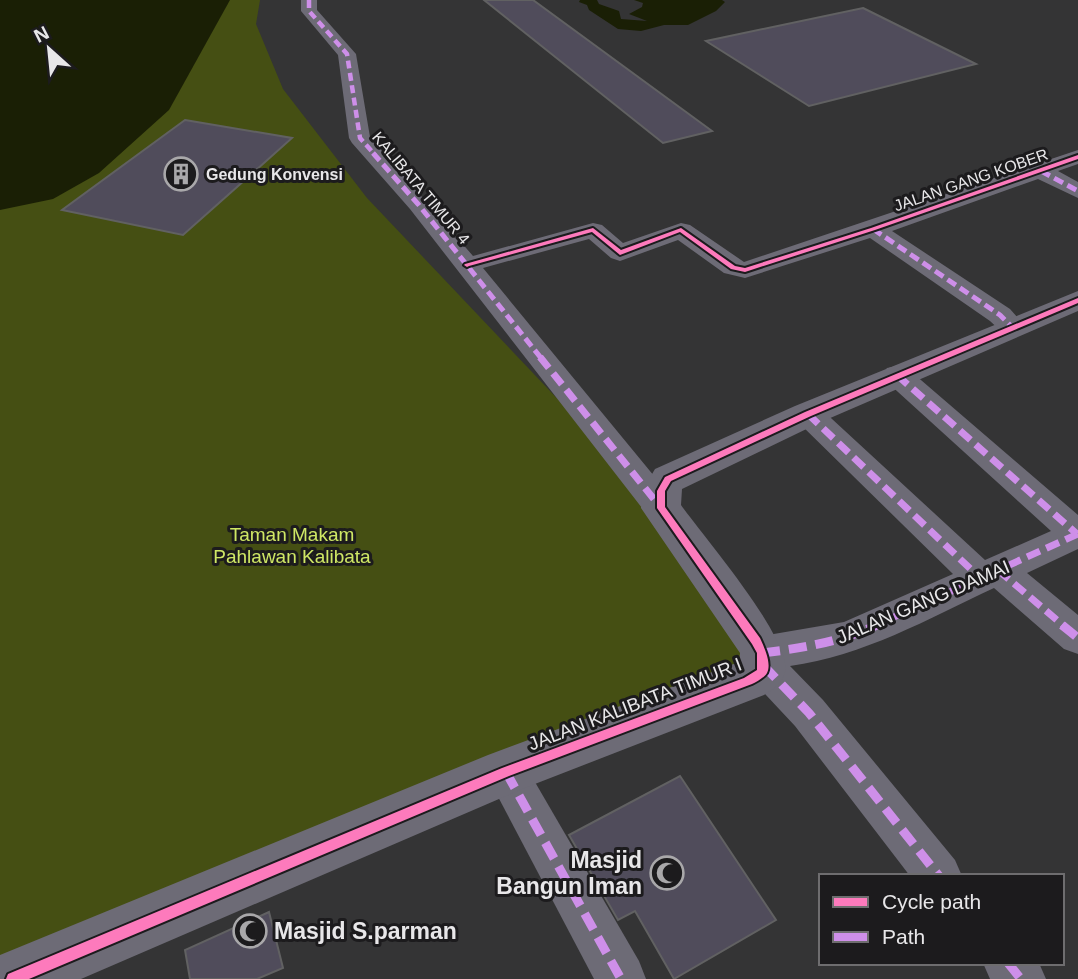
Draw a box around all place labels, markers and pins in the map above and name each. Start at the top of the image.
building icon: Gedung Konvensi [162,155,200,193]
place label: Gedung Konvensi [206,166,343,183]
place label: Masjid Bangun Iman [496,847,642,899]
mosque icon: Masjid Bangun Iman [648,854,686,892]
mosque icon: Masjid S.parman [231,912,269,950]
place label: Masjid S.parman [274,918,457,944]

